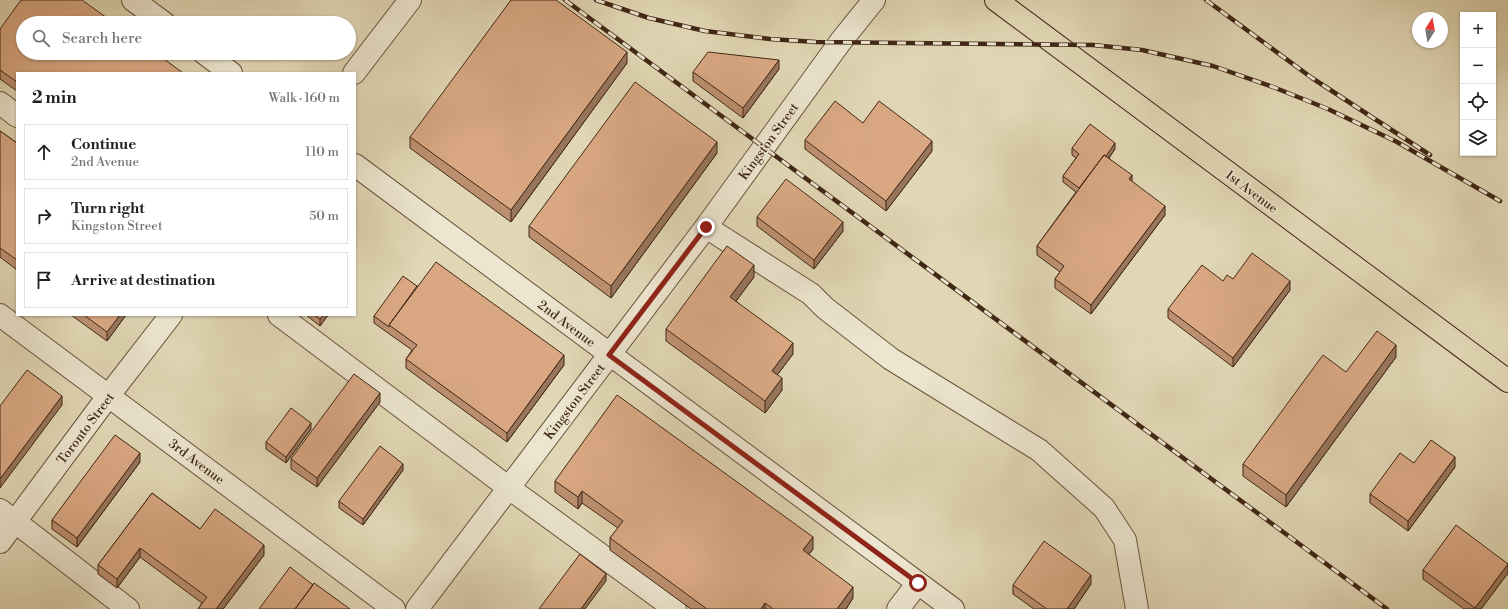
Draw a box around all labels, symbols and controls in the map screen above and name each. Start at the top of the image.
north arrow [1412,12,1448,48]
map controls [1460,12,1496,156]
button: + [1460,12,1496,48]
search box [16,16,356,60]
icon: search [30,27,52,49]
text: Search here [62,29,142,48]
button: − [1460,48,1496,84]
button: locate [1460,84,1496,120]
text: 2 min [32,87,77,109]
text: Walk · 160 m [269,90,340,106]
street label: Kingston Street [735,100,802,183]
button: layers [1460,120,1496,156]
text: Continue [71,135,136,154]
icon: ahead [33,141,55,163]
text: 110 m [305,144,339,160]
text: 2nd Avenue [71,154,139,170]
street label: 1st Avenue [1222,167,1281,217]
text: Turn right [71,199,145,218]
icon: right [33,205,55,227]
text: 50 m [309,208,339,224]
text: Kingston Street [71,218,163,234]
route end [697,218,715,236]
icon: arrive [33,269,55,291]
text: Arrive at destination [71,271,215,290]
street label: 2nd Avenue [534,297,599,351]
street label: Kingston Street [541,360,609,443]
street label: Toronto Street [54,389,118,468]
street label: 3rd Avenue [165,436,228,488]
route start [909,574,927,592]

